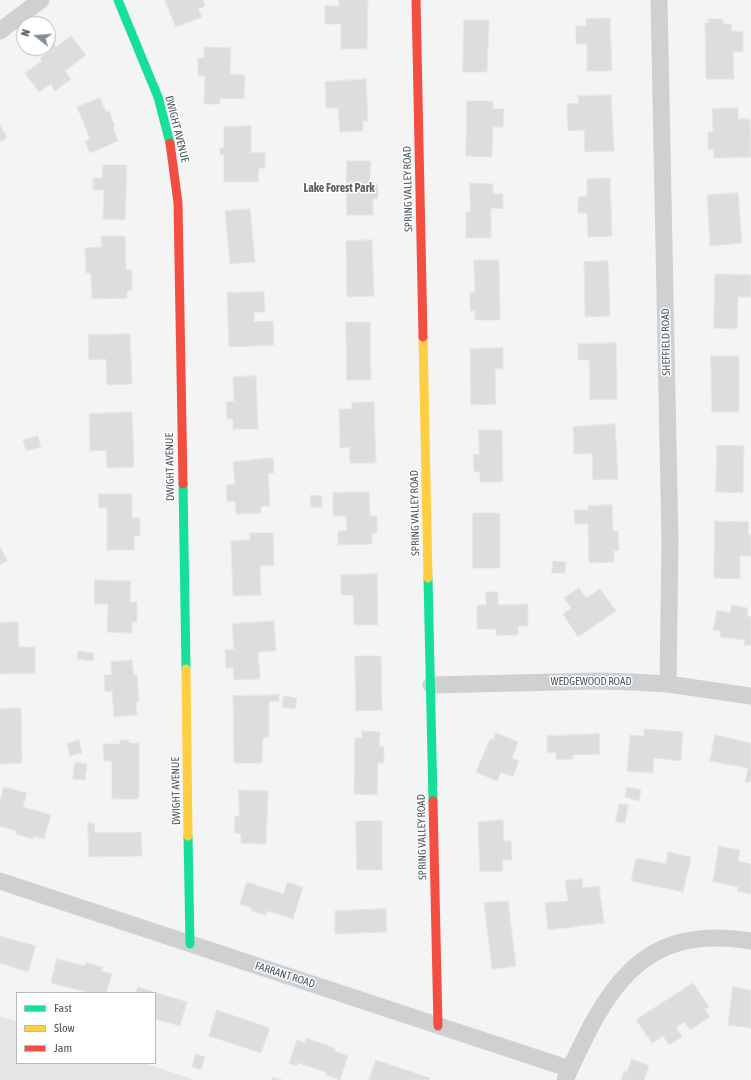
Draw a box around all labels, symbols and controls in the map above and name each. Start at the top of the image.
north arrow [16,16,56,56]
text: N [19,28,32,38]
street label: DWIGHT AVENUE [162,94,192,164]
street label: SPRING VALLEY ROAD [401,146,415,232]
district label: Lake Forest Park [304,181,374,195]
street label: SHEFFIELD ROAD [659,308,673,376]
street label: DWIGHT AVENUE [163,433,177,501]
street label: SPRING VALLEY ROAD [408,470,422,556]
street label: WEDGEWOOD ROAD [550,675,632,689]
street label: DWIGHT AVENUE [169,757,183,825]
street label: SPRING VALLEY ROAD [415,794,429,880]
street label: FARRANT ROAD [253,959,317,991]
legend [16,992,156,1064]
text: Fast [54,1001,72,1015]
text: Slow [54,1021,75,1035]
text: Jam [54,1041,72,1055]

